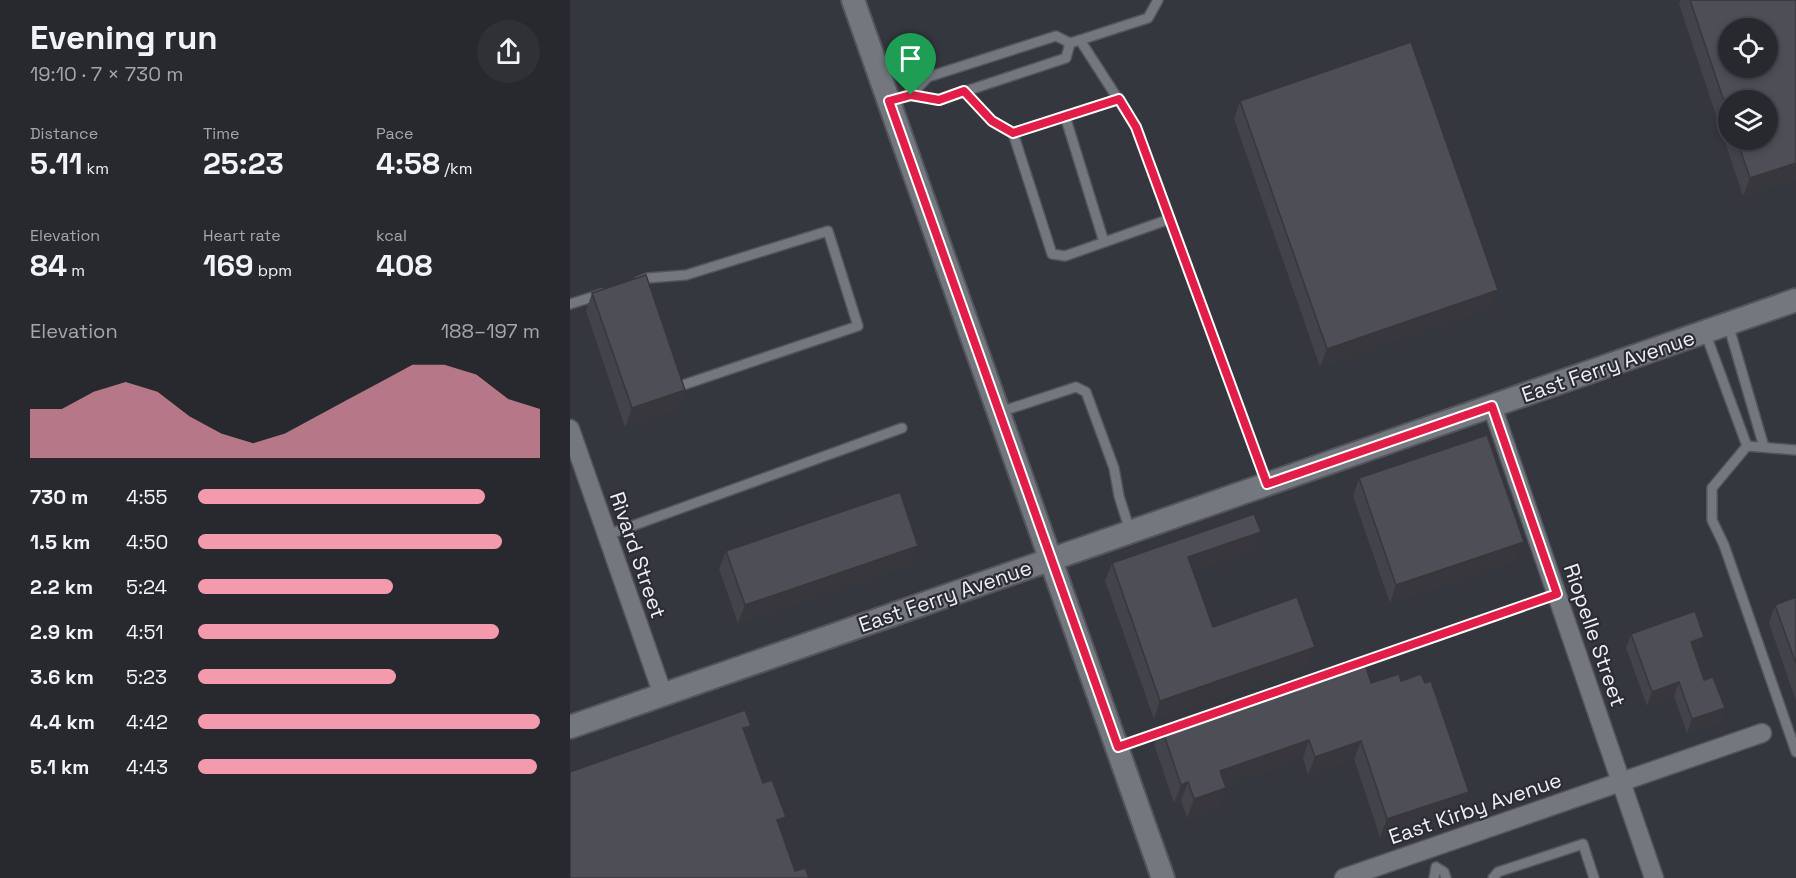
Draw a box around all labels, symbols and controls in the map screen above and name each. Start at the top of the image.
text: Evening run [30,17,218,59]
map controls [1718,18,1778,150]
button: locate [1718,18,1778,78]
button: share [477,20,540,83]
pin [885,33,936,95]
icon: arrive [894,42,927,75]
text: 19:10 · 7 × 730 m [30,61,183,87]
button: layers [1718,90,1778,150]
text: Distance [30,123,98,144]
text: Time [203,123,239,144]
text: Pace [376,123,413,144]
text: 5.11 [30,144,83,183]
text: 25:23 [203,144,284,183]
text: 4:58 [376,144,440,183]
text: km [83,158,109,179]
text: /km [440,158,472,179]
text: Elevation [30,225,100,246]
text: Heart rate [203,225,281,246]
text: kcal [376,225,407,246]
text: 84 [30,246,67,285]
text: 169 [203,246,254,285]
text: 408 [376,246,433,285]
text: m [67,260,85,281]
text: bpm [254,260,292,281]
text: Elevation [30,318,118,344]
text: 188–197 m [441,318,540,344]
street label: East Ferry Avenue [1518,324,1698,408]
text: 730 m [30,484,88,510]
text: 4:55 [126,484,168,510]
street label: Rivard Street [604,488,672,622]
text: 1.5 km [30,529,90,555]
text: 4:50 [126,529,168,555]
street label: East Ferry Avenue [855,554,1035,638]
street label: Riopelle Street [1558,560,1632,710]
text: 2.2 km [30,574,93,600]
text: 5:24 [126,574,167,600]
text: 2.9 km [30,619,94,645]
text: 4:51 [126,619,164,645]
text: 3.6 km [30,664,94,690]
text: 5:23 [126,664,167,690]
text: 4.4 km [30,709,95,735]
text: 4:42 [126,709,168,735]
text: 5.1 km [30,754,89,780]
text: 4:43 [126,754,168,780]
street label: East Kirby Avenue [1385,766,1565,850]

